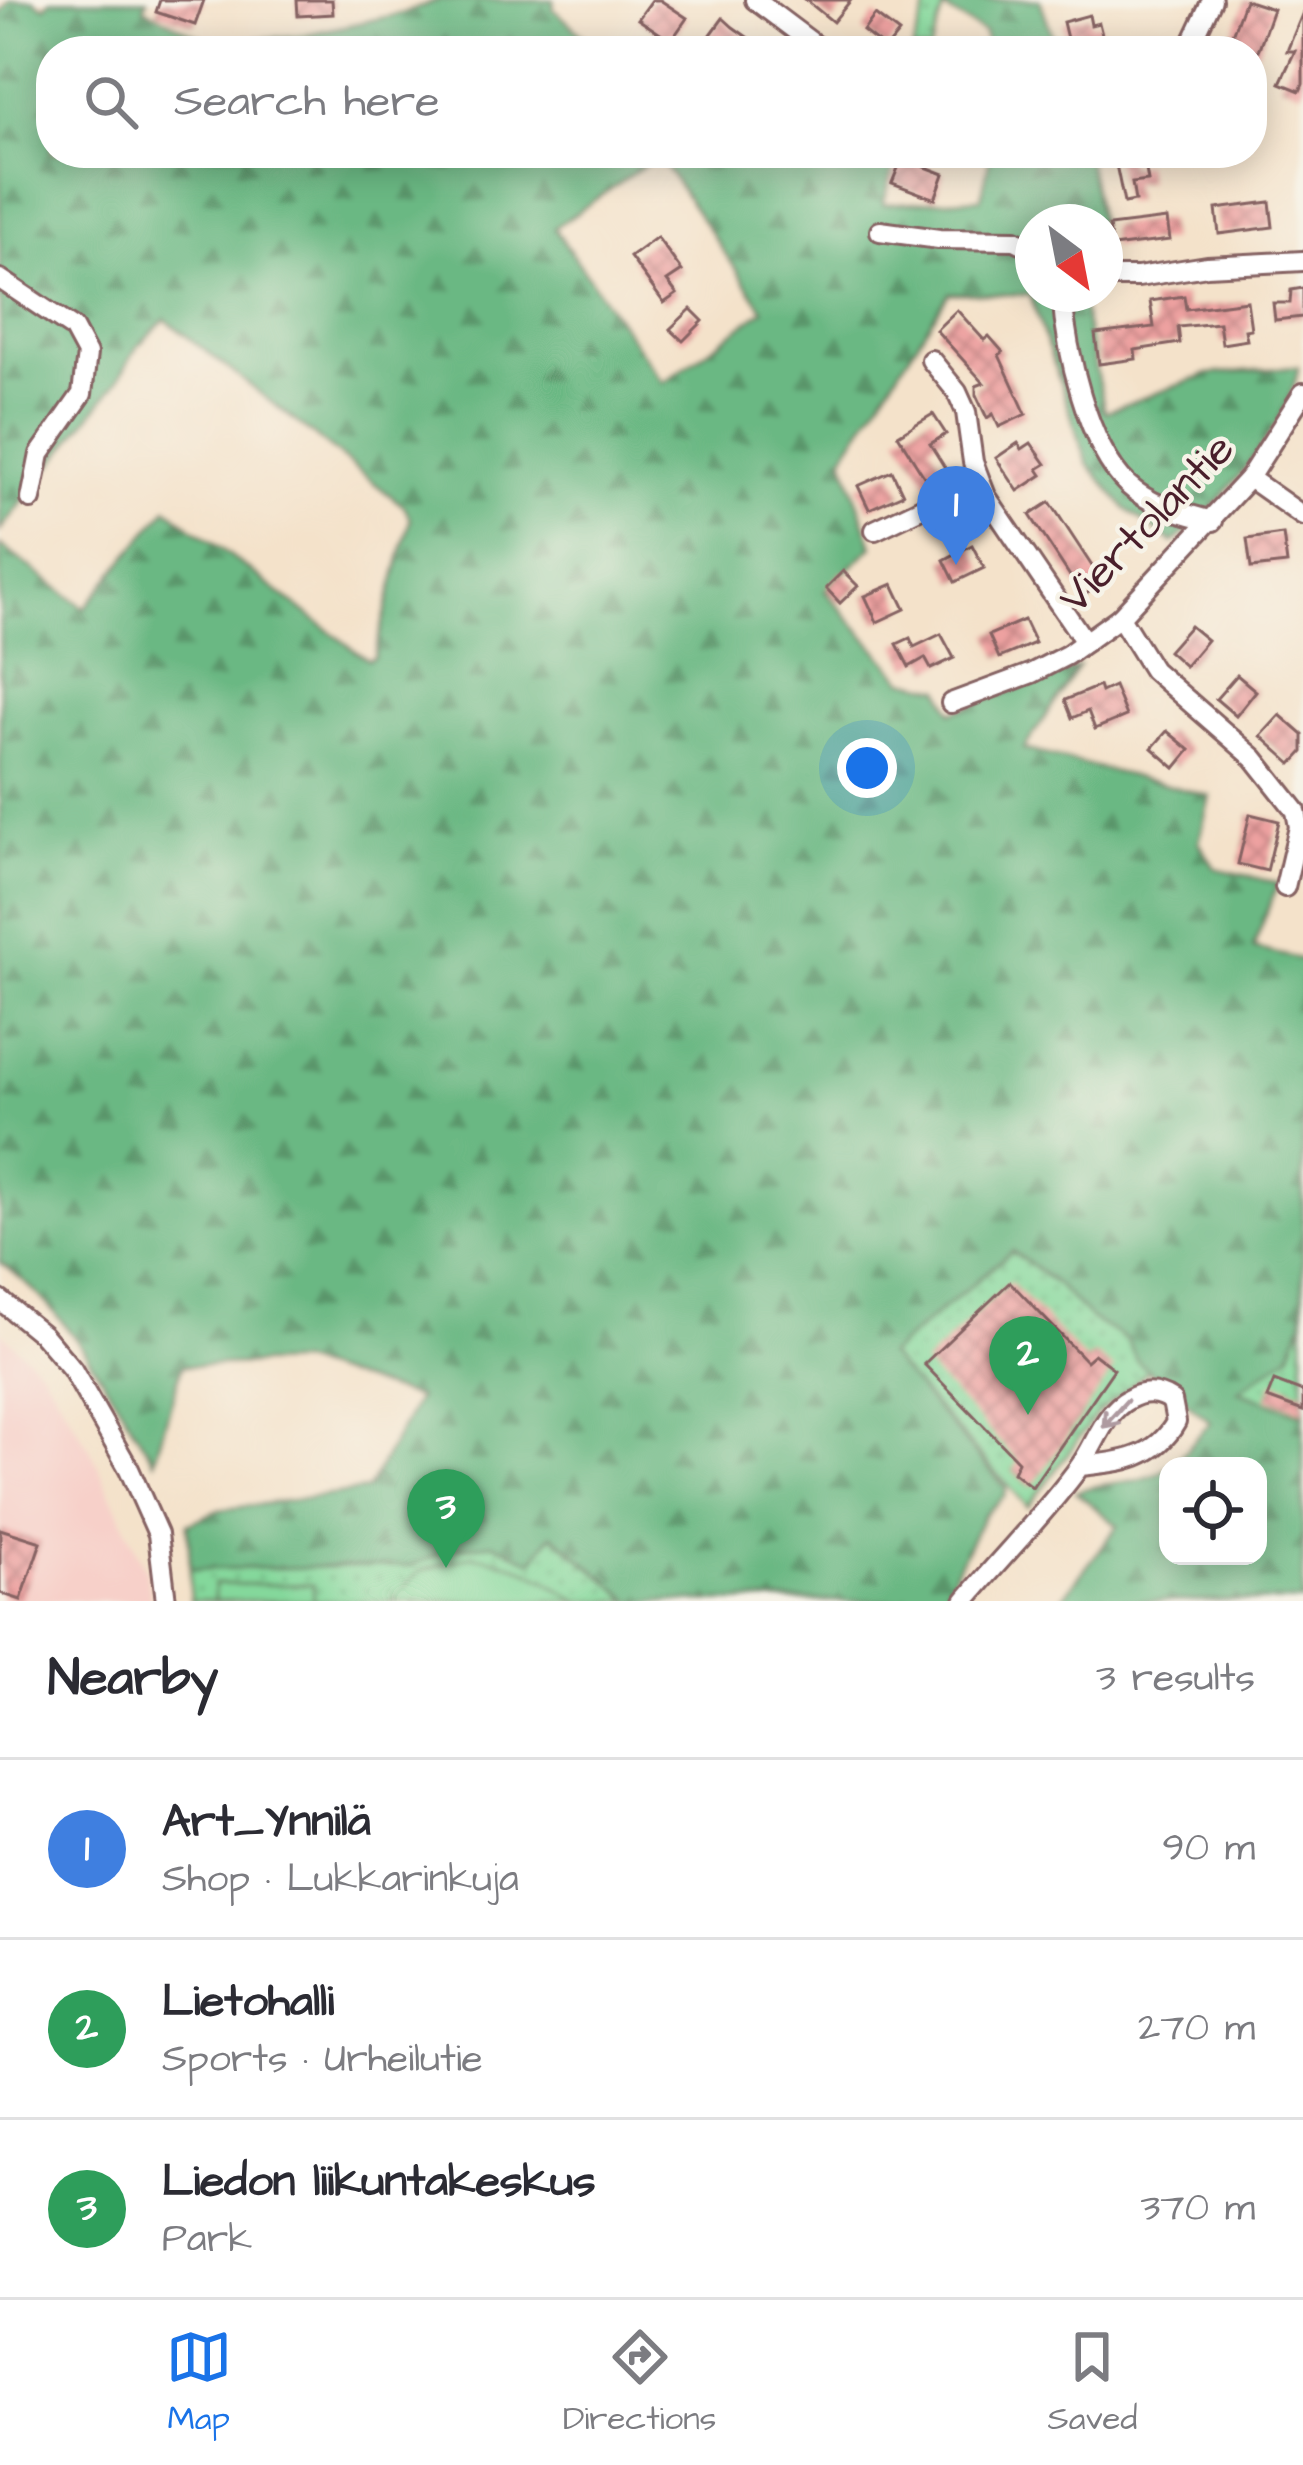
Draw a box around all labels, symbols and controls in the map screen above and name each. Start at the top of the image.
search box [36,36,1267,168]
icon: search [78,69,144,135]
text: Search here [174,71,440,133]
north arrow [1015,204,1123,312]
street label: Viertolantie [1045,420,1249,628]
pin: 1 [917,466,995,565]
your location [837,738,897,798]
pin: 2 [989,1316,1067,1415]
one-way arrow [1102,1399,1129,1429]
map controls [1159,1457,1267,1565]
button: locate [1159,1457,1267,1565]
pin: 3 [407,1469,485,1568]
text: Nearby [48,1644,218,1715]
text: 3 results [1096,1652,1255,1706]
text: Art_Ynnilä [162,1791,371,1853]
text: 1 [85,1822,90,1876]
text: 90 m [1162,1822,1255,1876]
text: Shop · Lukkarinkuja [162,1853,519,1907]
text: Lietohalli [162,1971,334,2033]
text: 2 [76,2002,98,2056]
text: 270 m [1138,2002,1255,2056]
text: Sports · Urheilutie [162,2033,483,2087]
text: Liedon liikuntakeskus [162,2151,596,2213]
text: 3 [77,2182,97,2236]
text: 370 m [1141,2182,1255,2236]
text: Park [162,2213,252,2267]
tab: Map [166,2324,232,2442]
tab: Directions [563,2324,716,2442]
tab: Saved [1047,2324,1137,2442]

